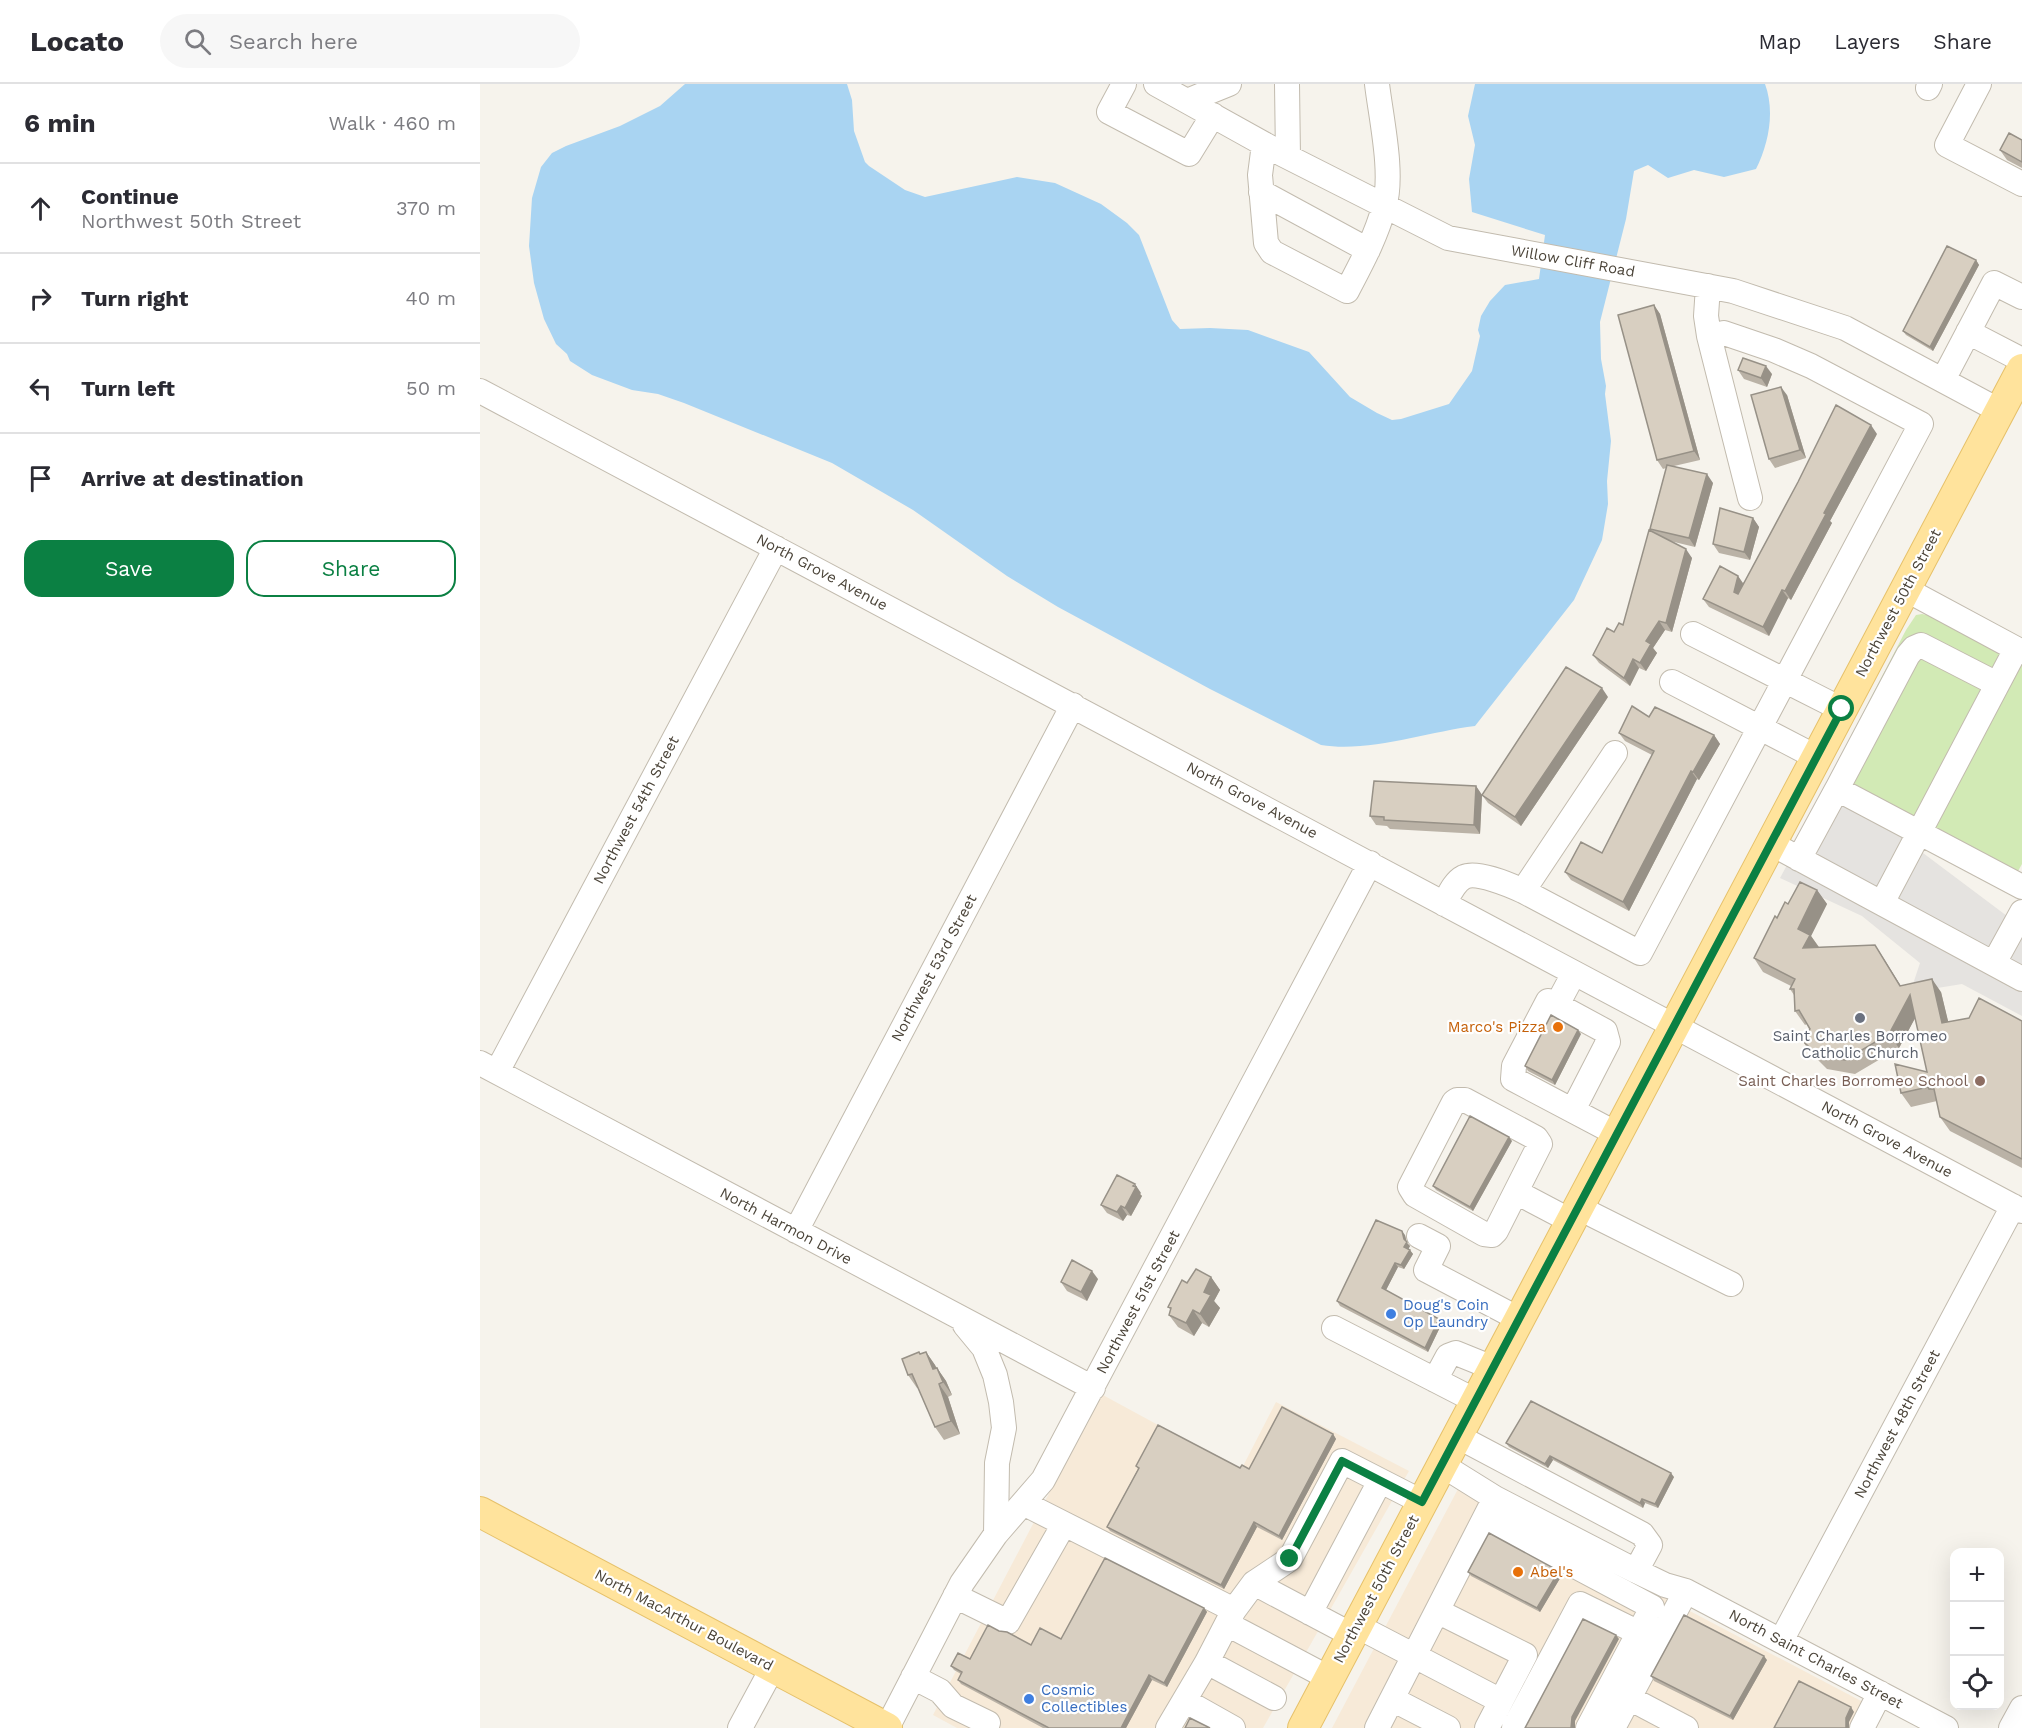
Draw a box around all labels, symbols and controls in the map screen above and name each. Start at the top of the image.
search box [160,14,580,68]
text: Locato [30,25,124,58]
icon: search [181,25,214,58]
text: Search here [229,29,358,54]
text: Map [1758,29,1801,54]
text: Layers [1834,29,1900,54]
text: Share [1933,29,1992,54]
text: 6 min [24,108,96,138]
text: Walk · 460 m [328,111,456,135]
text: Continue [81,184,179,209]
icon: ahead [24,192,57,225]
text: 370 m [396,196,456,220]
text: Northwest 50th Street [81,209,301,233]
street label: Willow Cliff Road [1510,241,1636,281]
icon: right [24,282,57,315]
text: Turn right [81,286,188,311]
text: 40 m [405,286,456,310]
icon: left [24,372,57,405]
text: Turn left [81,376,175,401]
text: 50 m [406,376,456,400]
icon: arrive [24,462,57,495]
text: Arrive at destination [81,466,304,491]
street label: Northwest 50th Street [1851,525,1945,680]
street label: North Grove Avenue [753,530,891,614]
button: Save [24,540,234,597]
button: Share [246,540,456,597]
route start [1828,695,1854,721]
street label: Northwest 54th Street [589,732,683,887]
street label: North Grove Avenue [1183,758,1321,842]
street label: Northwest 53rd Street [887,891,981,1045]
marker: Saint Charles Borromeo Catholic Church [1853,1011,1867,1025]
place label: Marco's Pizza [1448,1018,1546,1036]
marker: Marco's Pizza [1551,1020,1565,1034]
place label: Saint Charles Borromeo Catholic Church [1773,1027,1947,1062]
place label: Saint Charles Borromeo School [1738,1072,1968,1090]
marker: Saint Charles Borromeo School [1973,1074,1987,1088]
street label: North Grove Avenue [1818,1097,1956,1181]
street label: North Harmon Drive [717,1184,855,1268]
street label: Northwest 51st Street [1092,1226,1184,1377]
place label: Doug's Coin Op Laundry [1403,1296,1489,1331]
marker: Doug's Coin Op Laundry [1384,1307,1398,1321]
street label: Northwest 48th Street [1850,1346,1944,1501]
street label: Northwest 50th Street [1329,1511,1423,1666]
route end [1276,1545,1302,1571]
map controls [1950,1548,2004,1710]
button: + [1950,1548,2004,1602]
place label: Abel's [1530,1563,1574,1581]
street label: North MacArthur Boulevard [592,1565,776,1675]
marker: Abel's [1511,1565,1525,1579]
button: − [1950,1602,2004,1656]
street label: North Saint Charles Street [1726,1605,1907,1713]
button: locate [1950,1656,2004,1710]
place label: Cosmic Collectibles [1041,1681,1127,1716]
marker: Cosmic Collectibles [1022,1692,1036,1706]

